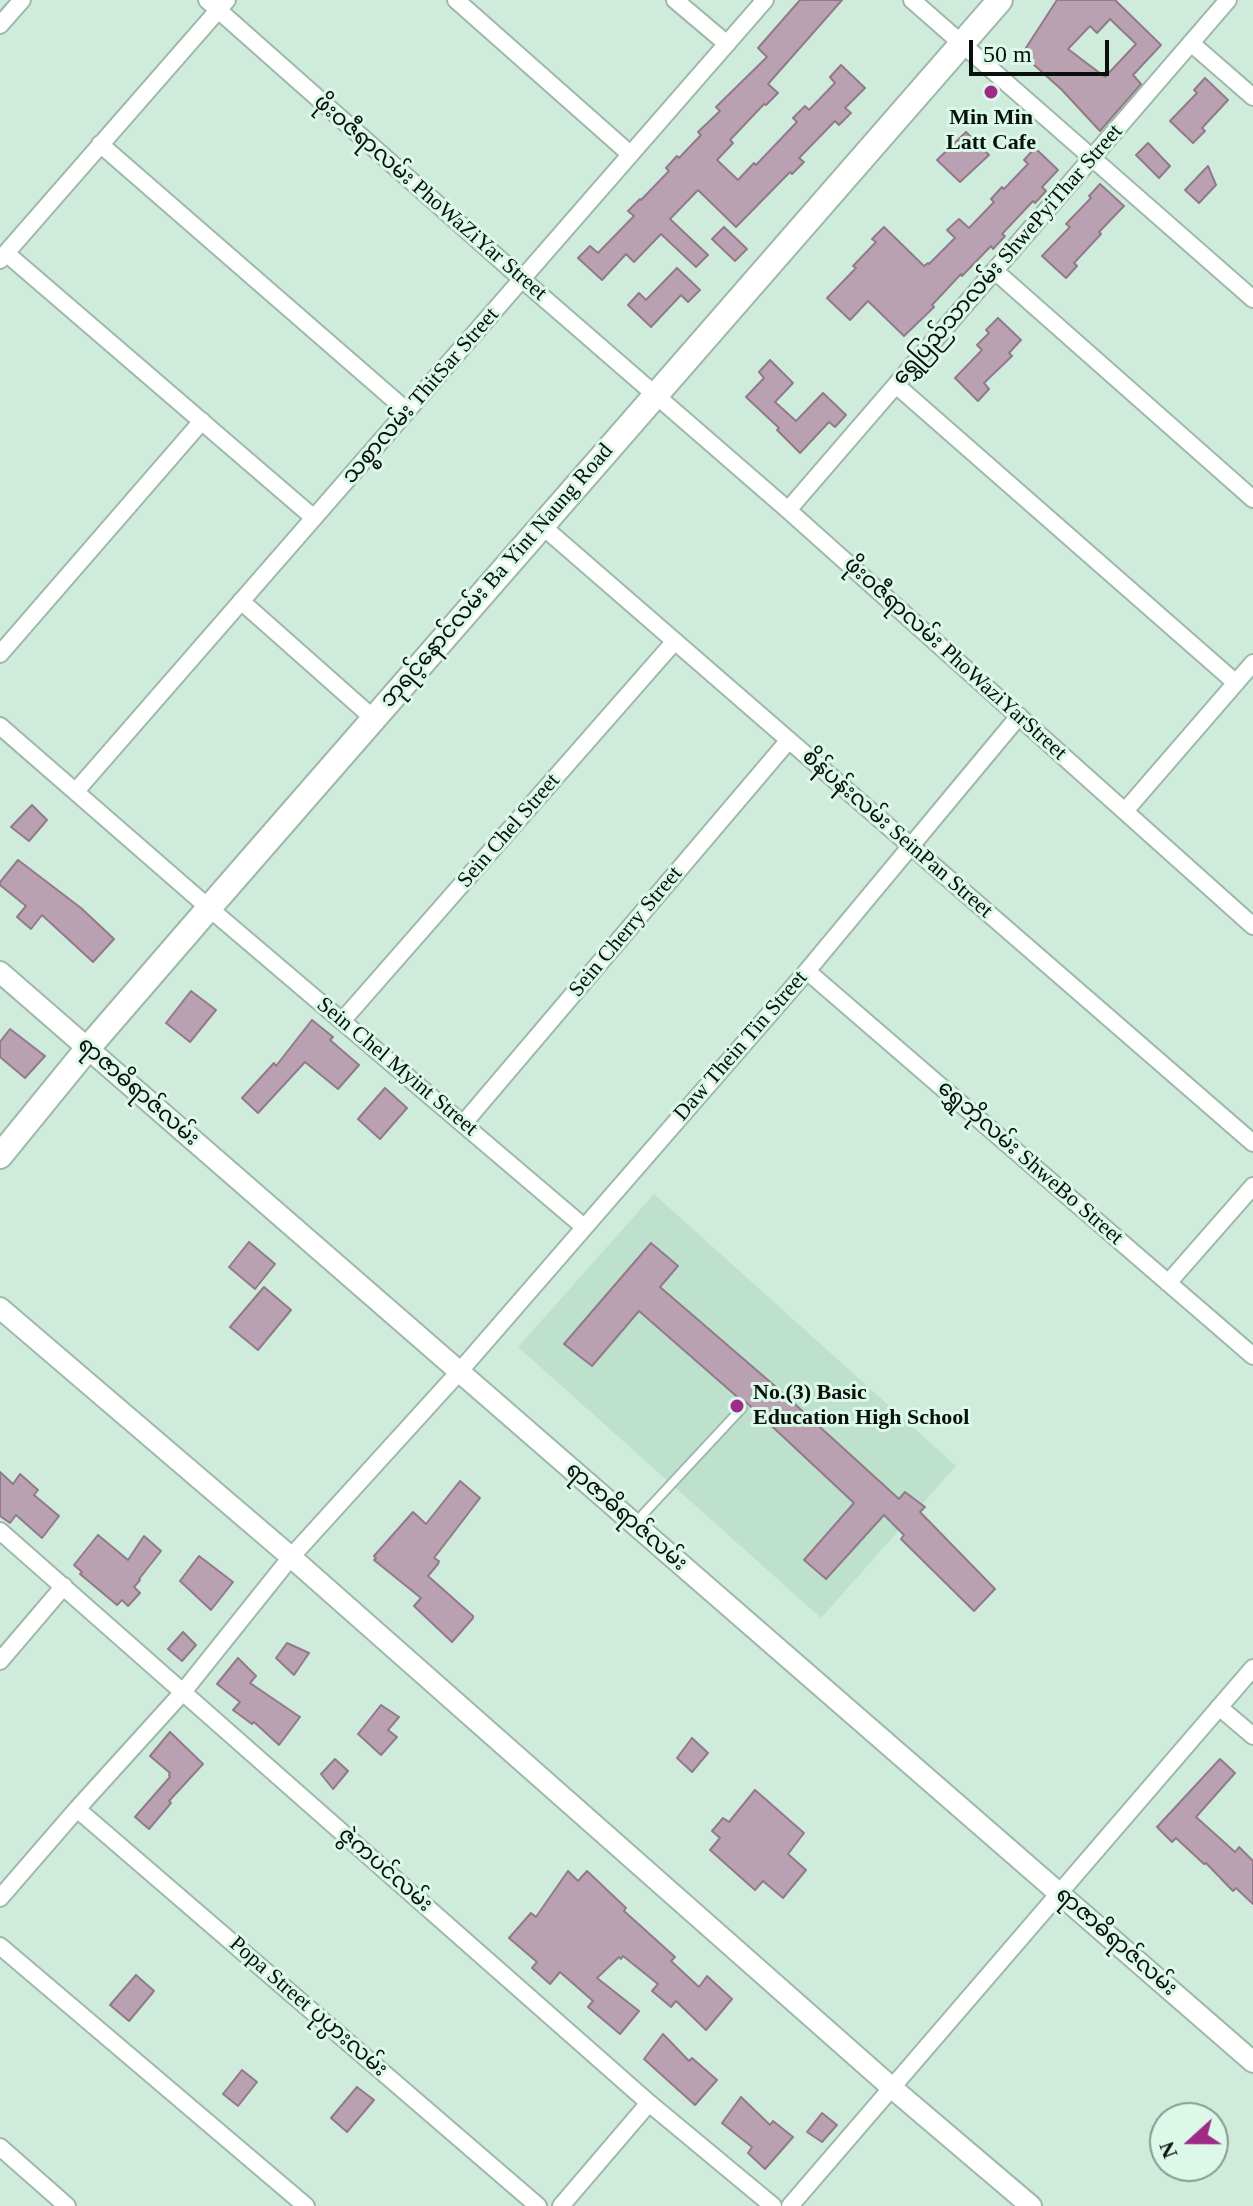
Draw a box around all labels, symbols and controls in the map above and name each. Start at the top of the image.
scale bar [973,24,1113,74]
text: 50 m [983,41,1032,67]
marker: Min Min Latt Cafe [982,83,1000,101]
street label: ဖိုးဝဇီရာလမ်း PhoWaZiYar Street [308,89,552,307]
place label: Min Min Latt Cafe [946,105,1036,156]
street label: ရွှေပြည်သာလမ်း ShwePyiThar Street [887,119,1129,391]
street label: သစ္စာလမ်း ThitSar Street [337,302,505,490]
street label: ဘုရင့်နောင်လမ်း Ba Yint Naung Road [375,439,619,713]
street label: ဖိုးဝဇီရာလမ်း PhoWaziYarStreet [838,552,1072,766]
street label: စိန်ပန်းလမ်း SeinPan Street [796,744,998,924]
street label: Sein Chel Street [452,768,566,894]
street label: Sein Cherry Street [564,861,688,1003]
street label: Daw Thein Tin Street [669,965,813,1127]
street label: Sein Chel Myint Street [311,992,483,1142]
street label: ရာဇာဓိရာဇ်လမ်း [72,1032,204,1152]
street label: ရွှေဘိုလမ်း ShweBo Street [932,1075,1128,1251]
place label: No.(3) Basic Education High School [753,1380,969,1432]
marker: No.(3) Basic Education High School [728,1397,746,1415]
street label: ရာဇာဓိရာဇ်လမ်း [560,1457,692,1577]
street label: ဇွဲကပင်လမ်း [332,1822,438,1918]
street label: ရာဇာဓိရာဇ်လမ်း [1050,1882,1182,2002]
street label: Popa Street ပုပ္ပားလမ်း [224,1931,392,2083]
north arrow [1149,2102,1229,2182]
text: N [1153,2138,1183,2162]

